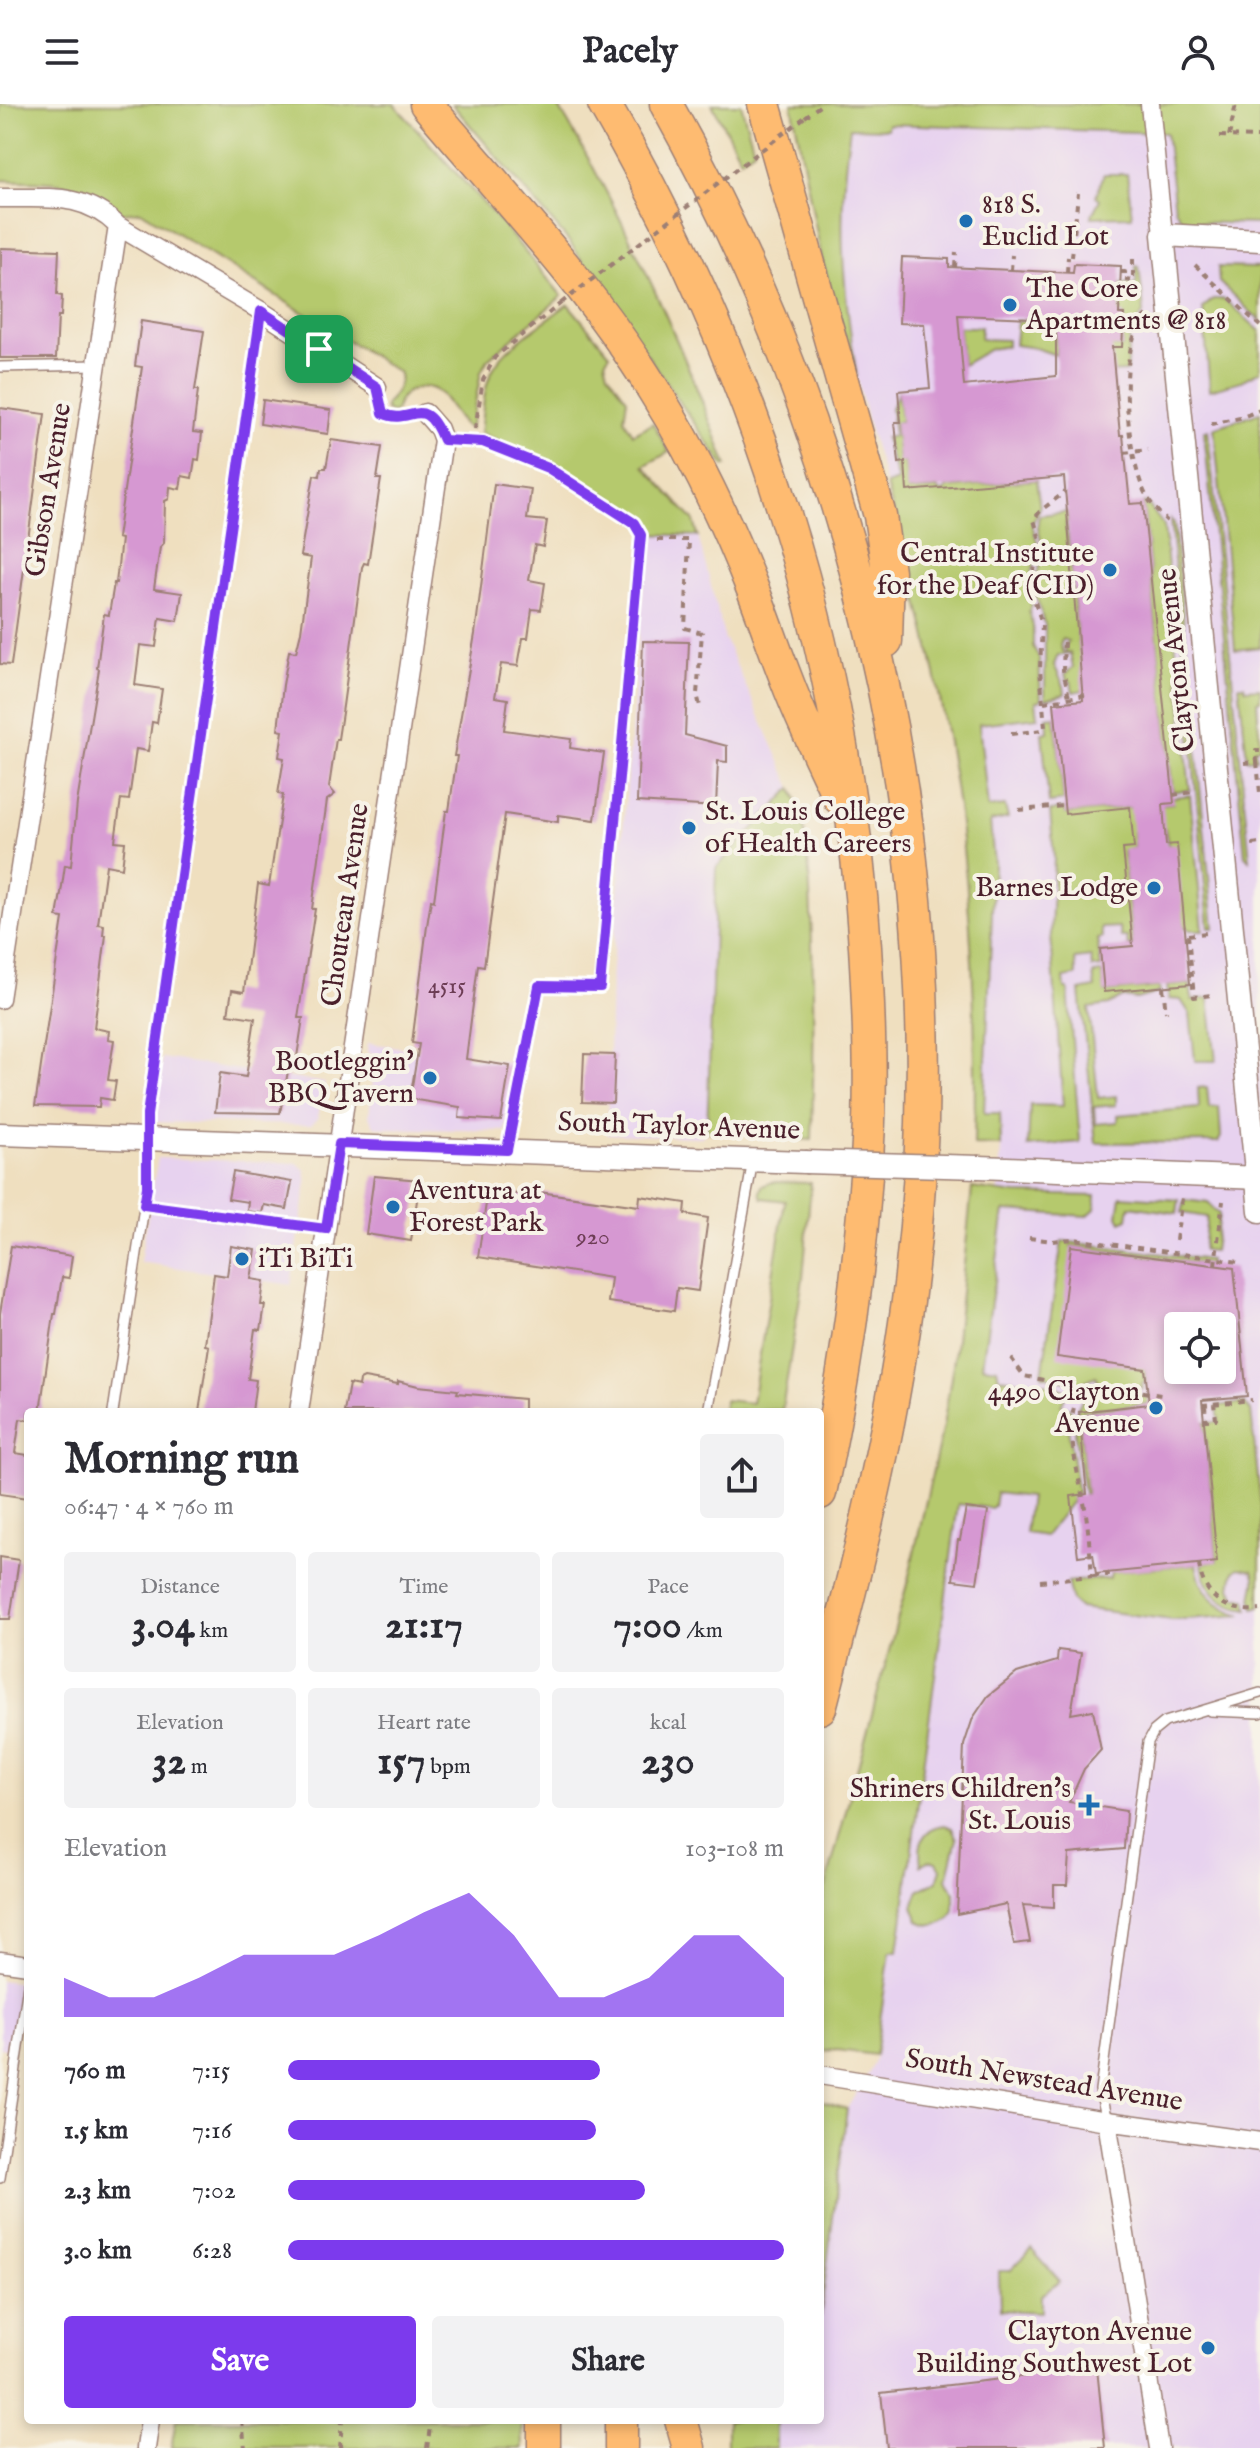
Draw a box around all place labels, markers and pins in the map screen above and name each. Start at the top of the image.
place label: 818 S. Euclid Lot [982,188,1109,255]
marker: 818 S. Euclid Lot [957,212,975,230]
place label: The Core Apartments @ 818 [1025,272,1226,339]
marker: The Core Apartments @ 818 [1001,296,1019,314]
pin [285,315,353,383]
place label: Central Institute for the Deaf (CID) [877,537,1094,604]
marker: Central Institute for the Deaf (CID) [1101,561,1119,579]
place label: St. Louis College of Health Careers [705,795,911,862]
marker: St. Louis College of Health Careers [680,819,698,837]
place label: Barnes Lodge [975,871,1138,906]
marker: Barnes Lodge [1145,879,1163,897]
place label: Bootleggin' BBQ Tavern [268,1045,414,1112]
marker: Bootleggin' BBQ Tavern [421,1069,439,1087]
place label: Aventura at Forest Park [408,1174,545,1241]
marker: Aventura at Forest Park [384,1198,402,1216]
place label: iTi BiTi [258,1242,353,1277]
marker: iTi BiTi [233,1250,251,1268]
place label: 4490 Clayton Avenue [988,1375,1140,1442]
marker: 4490 Clayton Avenue [1147,1399,1165,1417]
place label: Shriners Children's St. Louis [850,1772,1071,1839]
marker: Shriners Children's St. Louis [1078,1794,1100,1816]
place label: Clayton Avenue Building Southwest Lot [916,2315,1192,2382]
marker: Clayton Avenue Building Southwest Lot [1199,2339,1217,2357]

